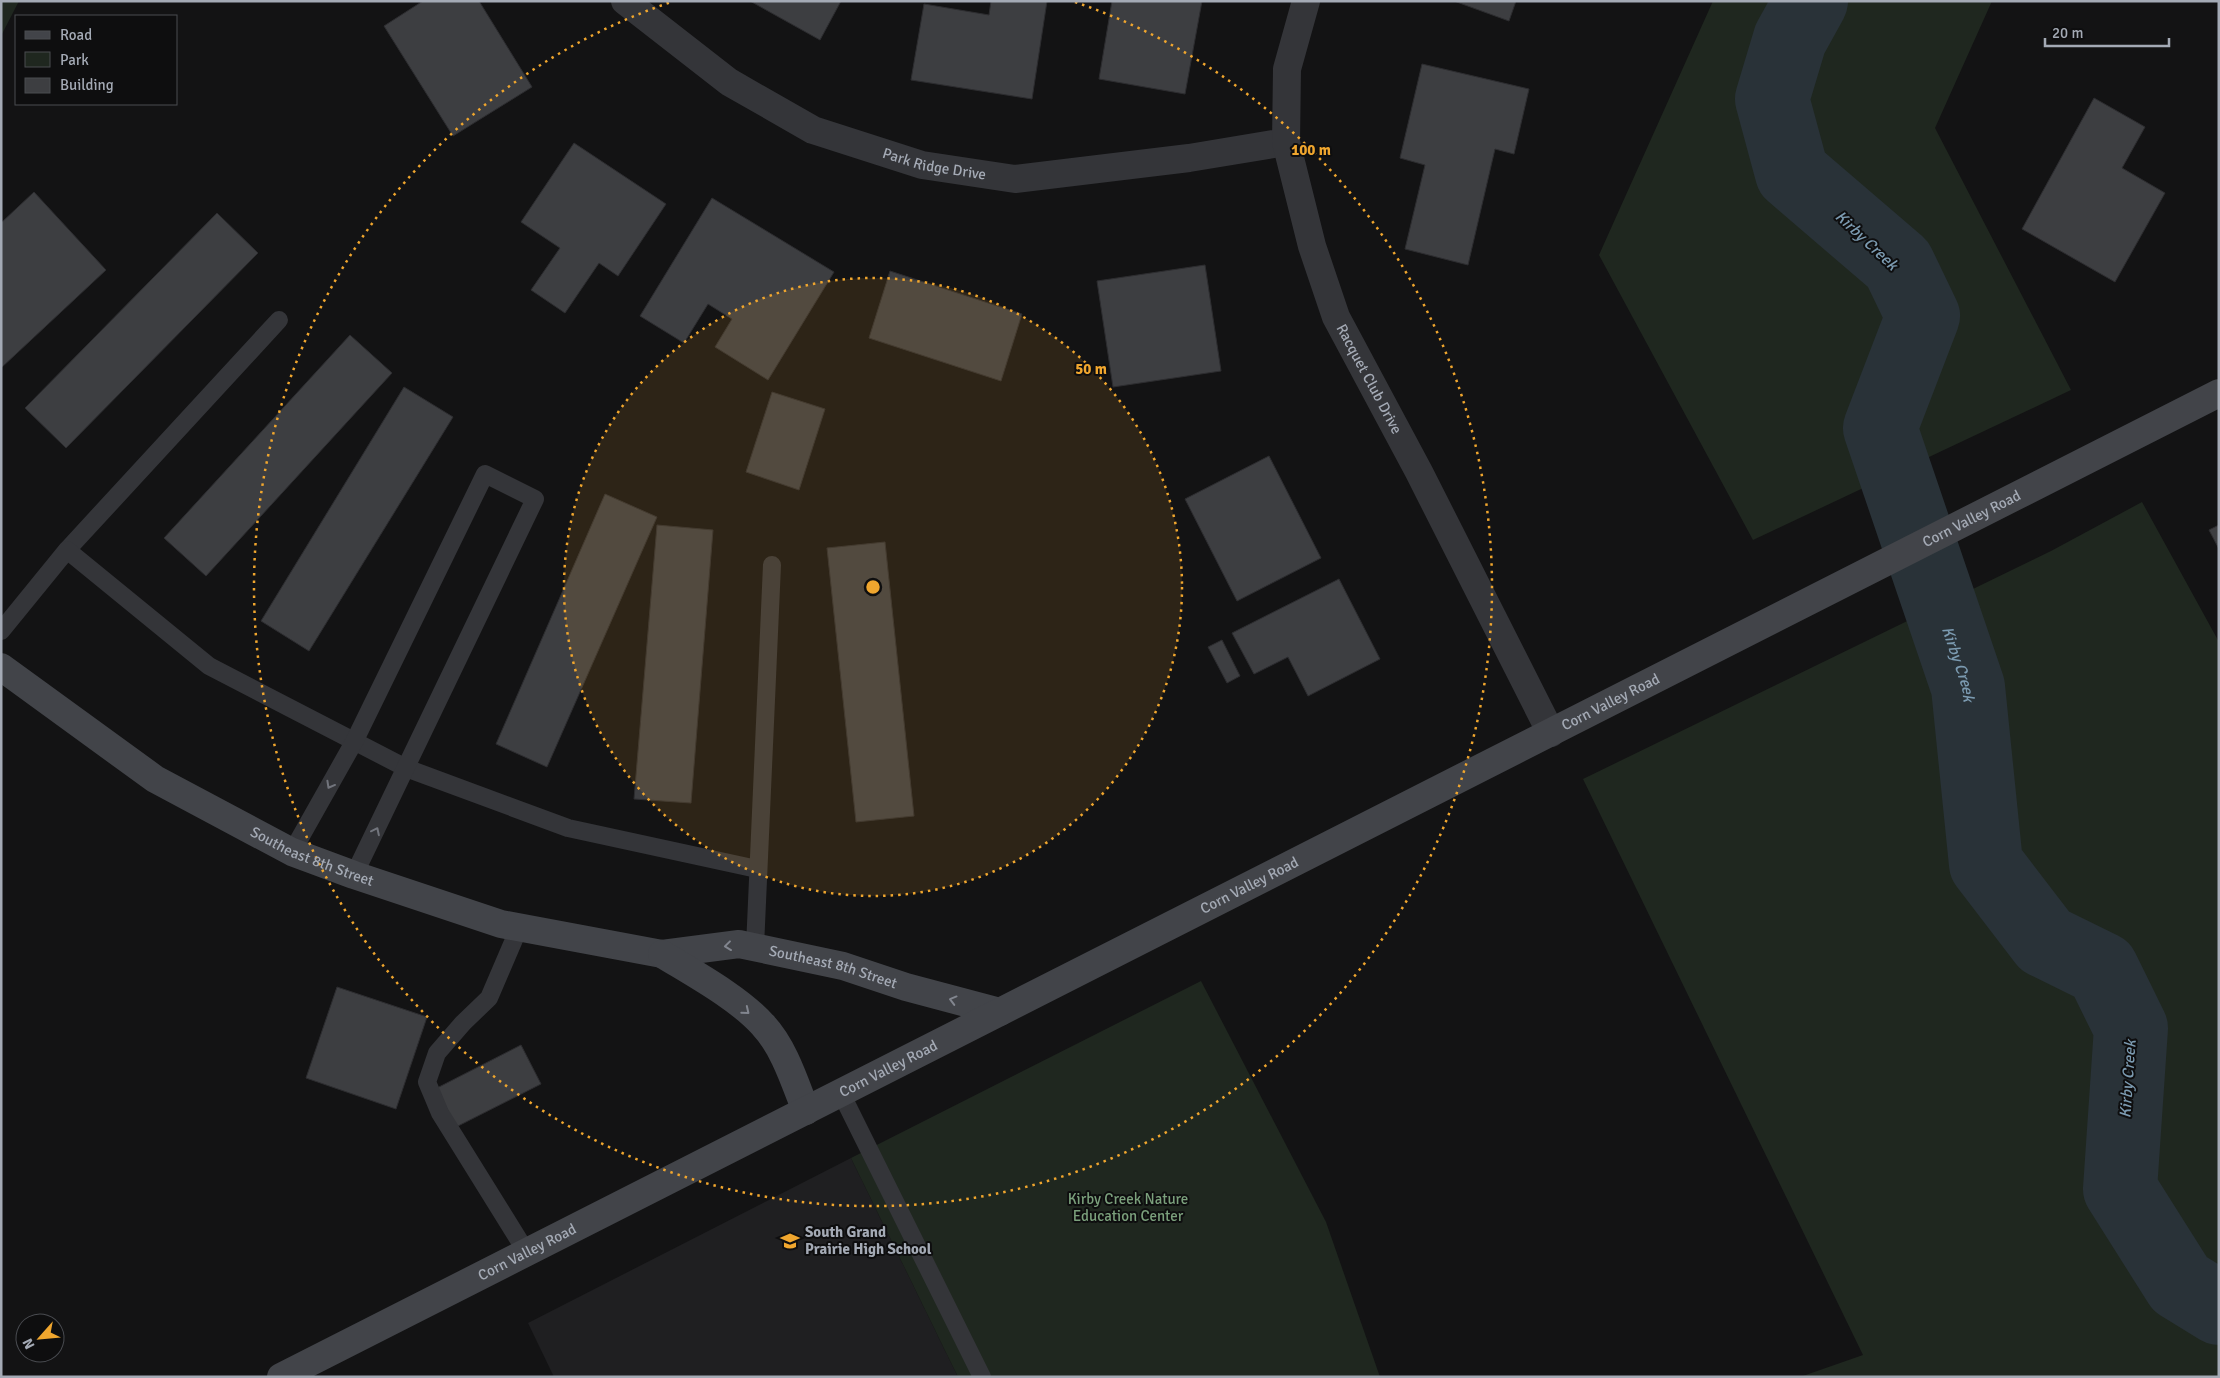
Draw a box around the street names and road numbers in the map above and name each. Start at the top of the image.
street label: Park Ridge Drive [880,144,987,184]
street label: Racquet Club Drive [1332,321,1406,437]
street label: Corn Valley Road [1919,486,2024,551]
street label: Corn Valley Road [1558,670,1663,734]
street label: Southeast 8th Street [247,823,376,890]
street label: Corn Valley Road [1197,853,1301,918]
street label: Southeast 8th Street [767,942,899,992]
street label: Corn Valley Road [836,1036,940,1101]
street label: Corn Valley Road [475,1220,579,1284]

